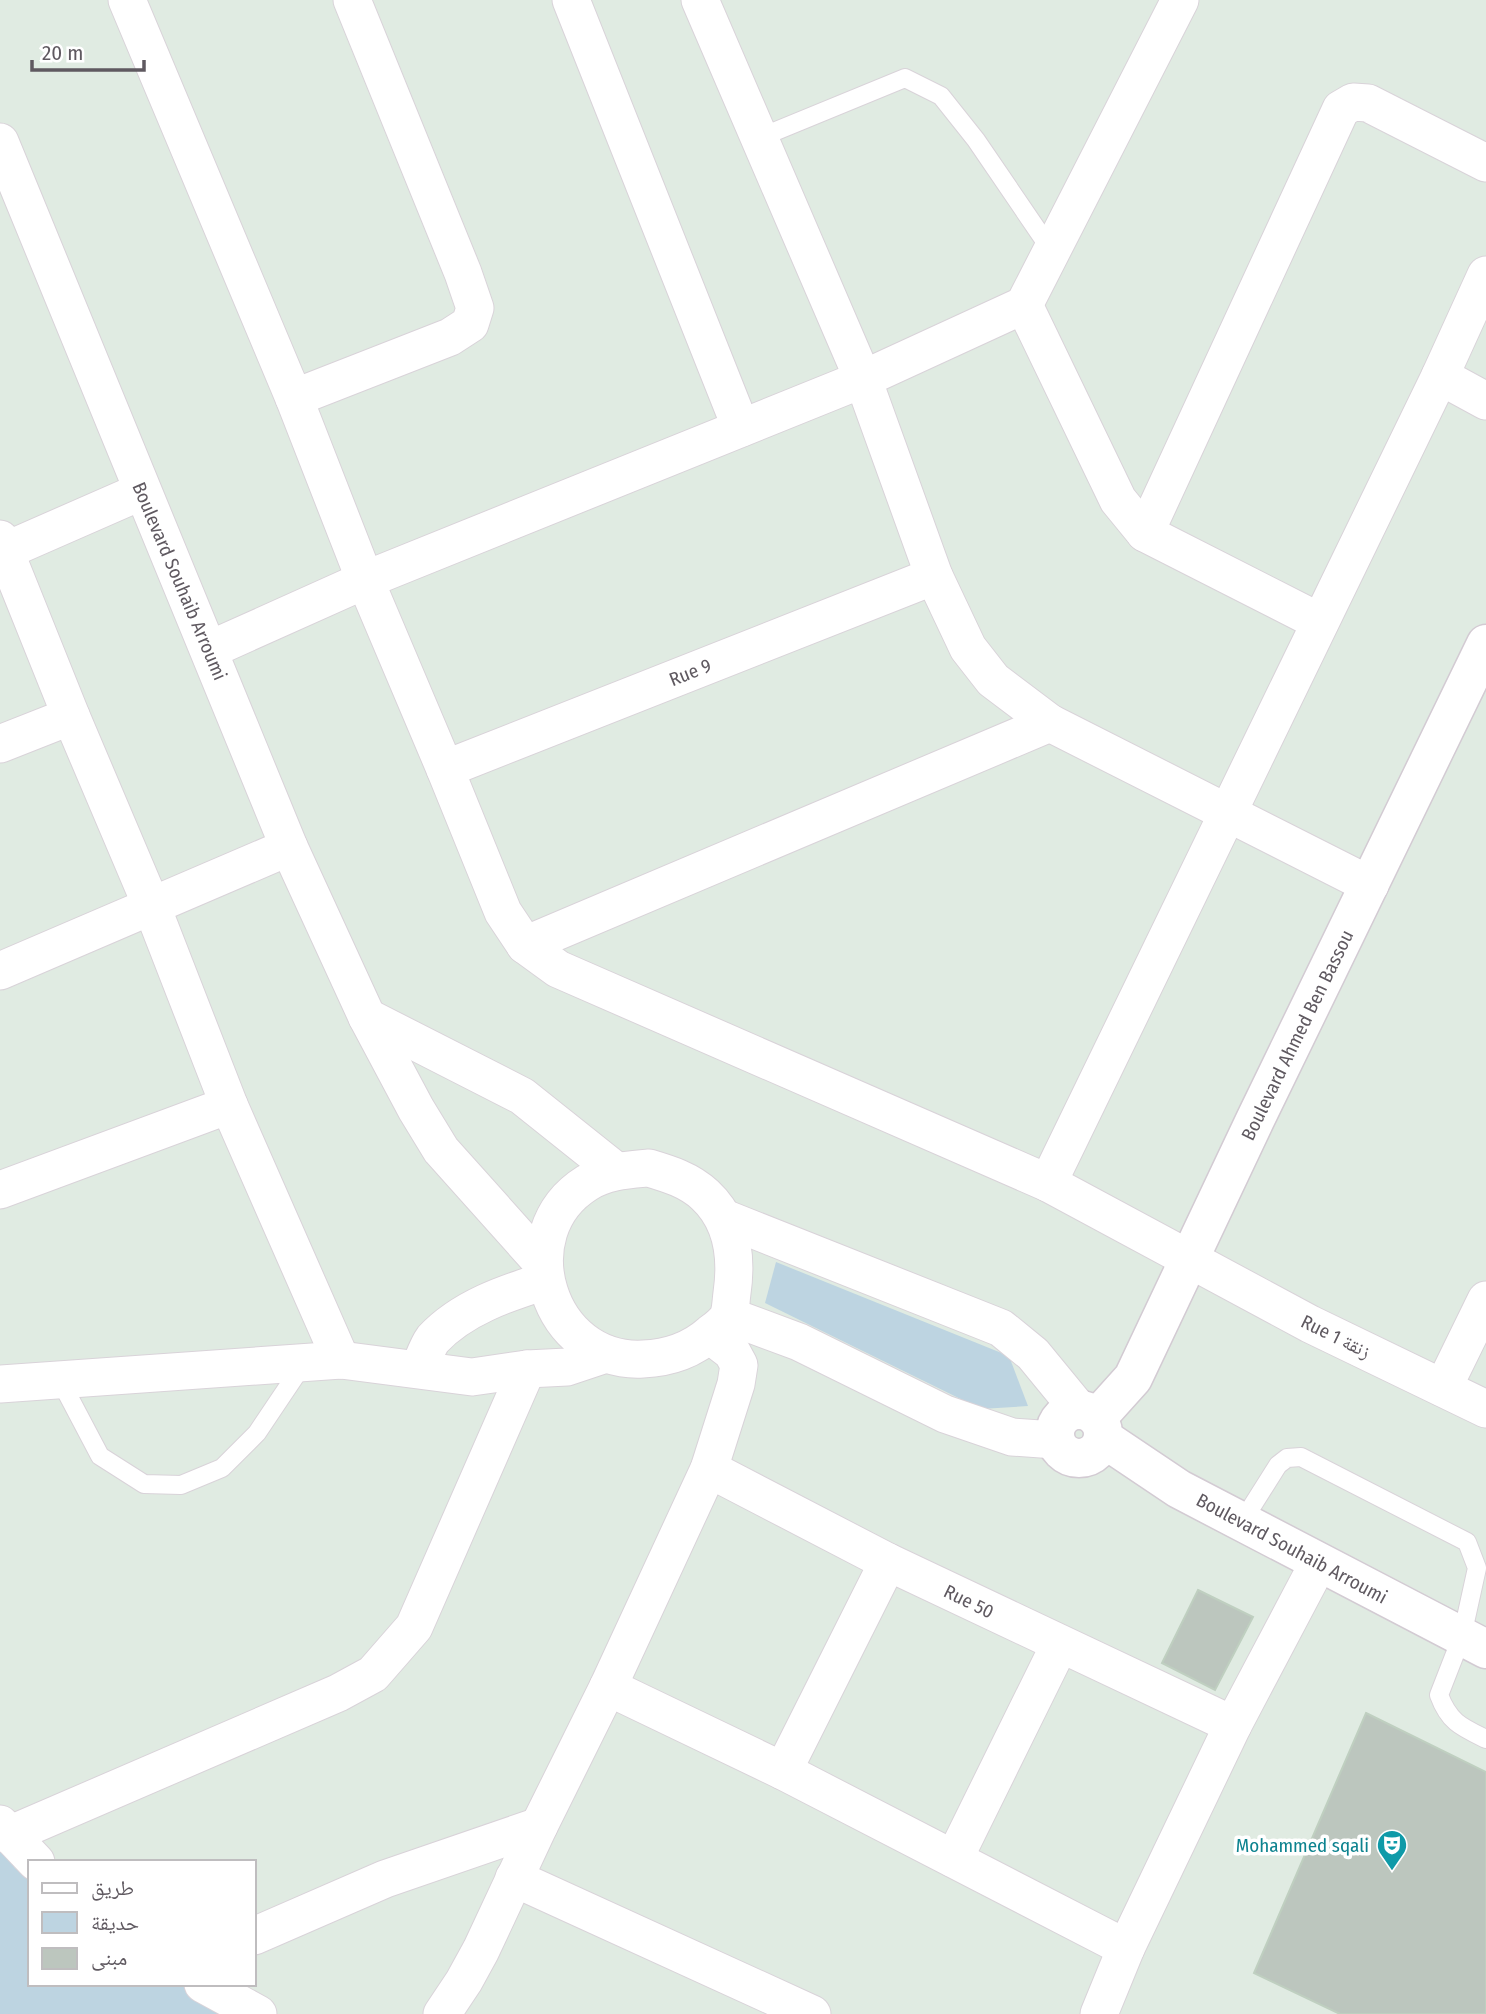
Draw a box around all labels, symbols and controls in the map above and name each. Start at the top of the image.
scale bar [32,28,144,72]
text: 20 m [42,40,83,66]
street label: Boulevard Souhaib Arroumi [127,479,232,684]
street label: Rue 9 [666,654,715,691]
street label: Boulevard Ahmed Ben Bassou [1236,926,1358,1144]
street label: Rue 1 زنقة [1297,1310,1374,1363]
street label: Boulevard Souhaib Arroumi [1192,1488,1391,1609]
street label: Rue 50 [940,1580,998,1623]
theatre icon: Mohammed sqali [1375,1828,1409,1872]
place label: Mohammed sqali [1236,1834,1369,1857]
legend [28,1860,256,1986]
text: طريق [91,1875,134,1901]
text: حديقة [91,1910,139,1936]
text: مبنى [91,1945,127,1971]

